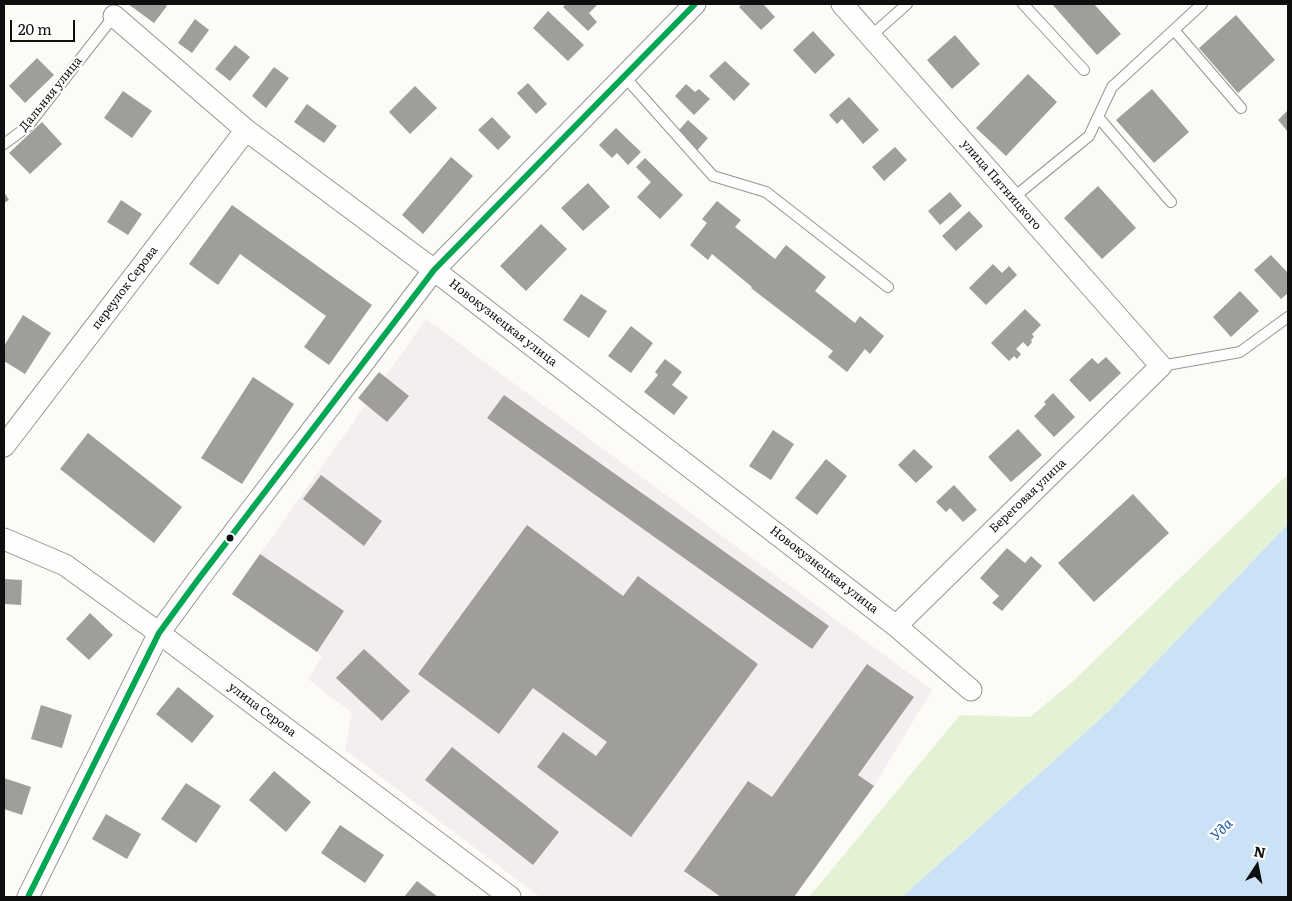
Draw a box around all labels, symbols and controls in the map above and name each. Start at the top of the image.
scale bar [12,10,78,42]
text: 20 m [18,17,52,40]
street label: Дальняя улица [17,54,85,134]
street label: улица Пятницкого [958,137,1044,233]
street label: переулок Серова [89,244,161,332]
street label: Новокузнецкая улица [446,276,560,370]
street label: Береговая улица [987,456,1069,536]
street label: Новокузнецкая улица [767,523,881,617]
unlabelled marker [225,533,235,543]
street label: улица Серова [225,680,299,740]
water label: Уда [1208,816,1236,844]
text: N [1252,840,1268,862]
north arrow [1232,841,1282,891]

